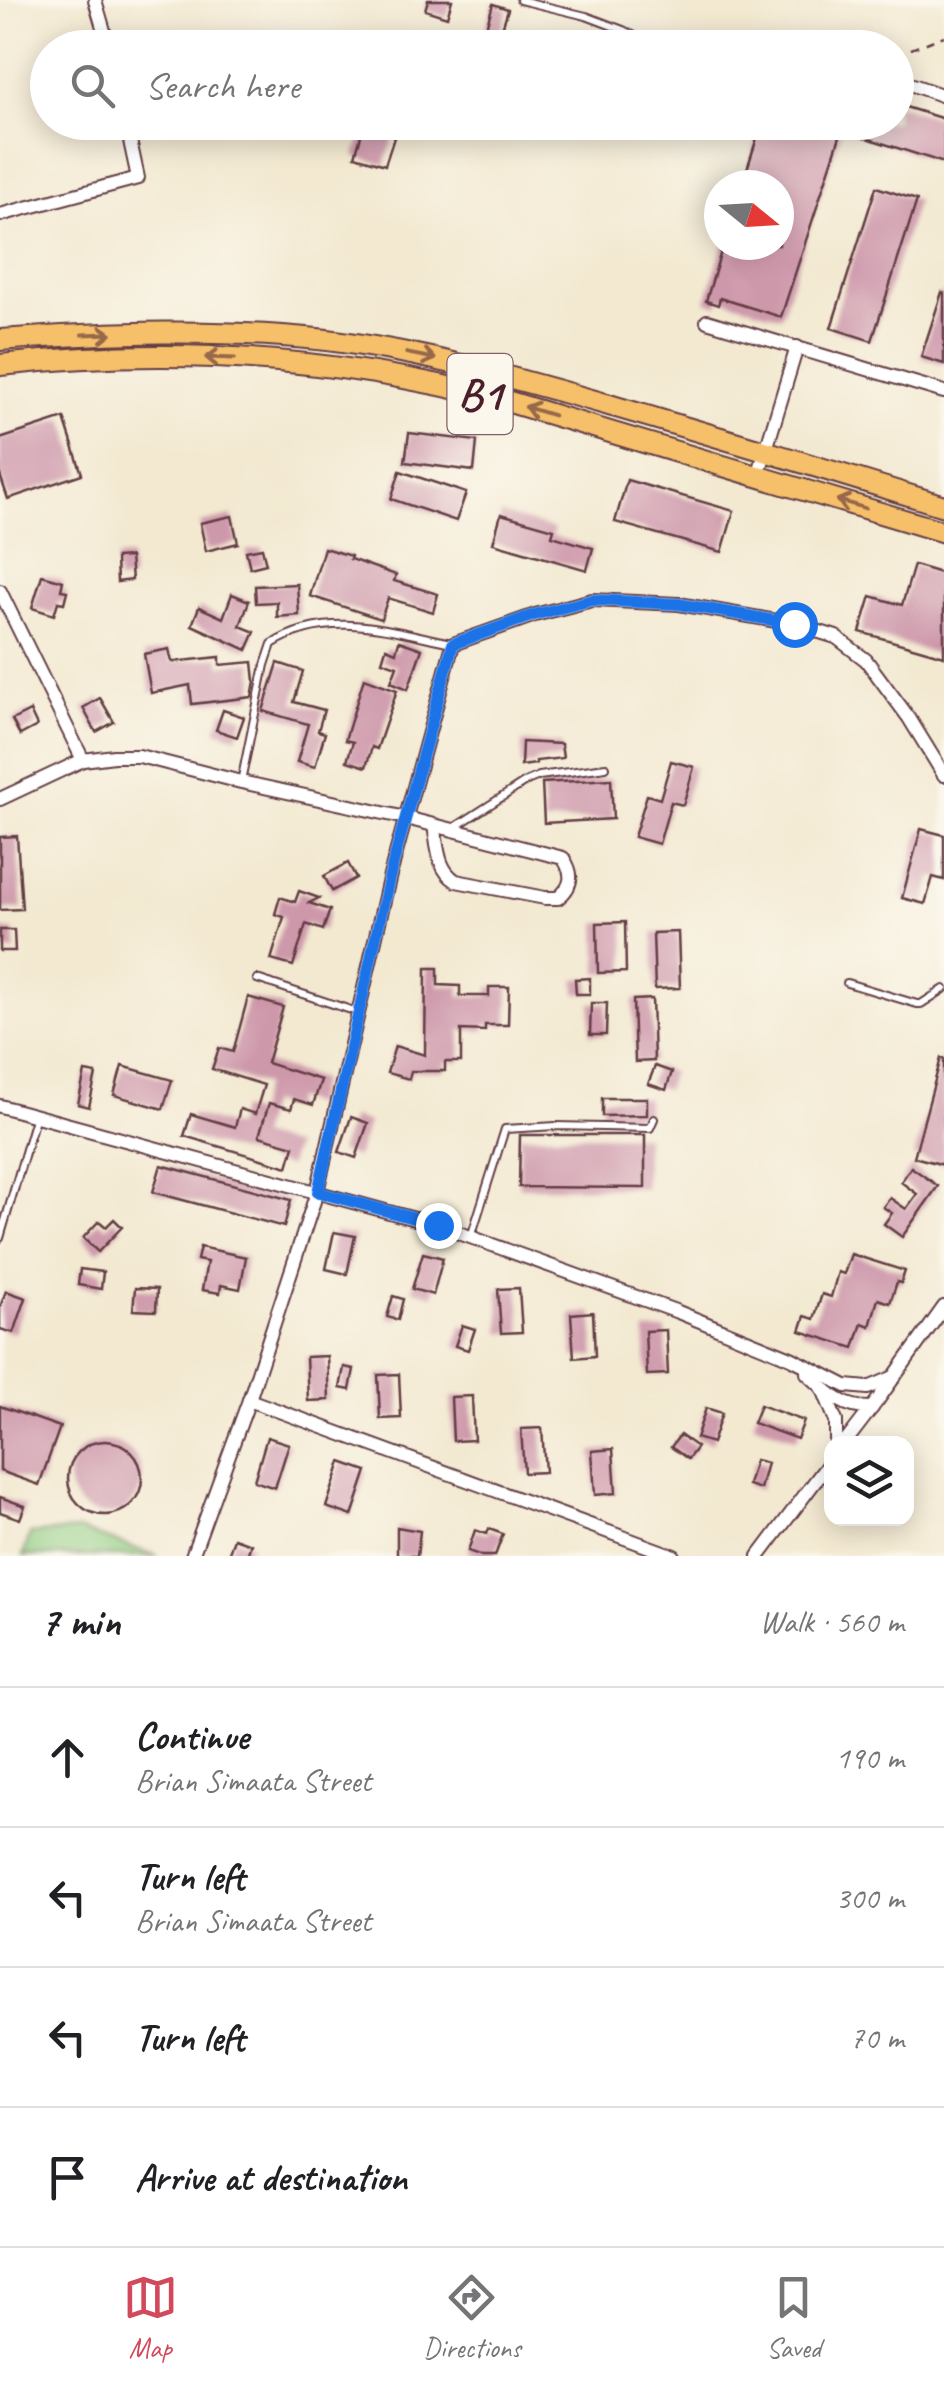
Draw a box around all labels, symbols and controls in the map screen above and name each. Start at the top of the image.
search box [30,30,914,140]
icon: search [65,58,120,113]
text: Search here [145,62,300,109]
north arrow [704,170,794,260]
one-way arrow [81,324,113,343]
one-way arrow [404,347,436,366]
one-way arrow [204,348,236,367]
road number: B1 [448,354,512,434]
one-way arrow [524,401,555,419]
one-way arrow [835,494,867,512]
route start [772,602,818,648]
route end [416,1203,462,1249]
map controls [824,1436,914,1526]
button: layers [824,1436,914,1526]
text: 7 min [40,1595,120,1648]
text: Walk · 560 m [760,1601,904,1642]
text: Continue [135,1713,249,1760]
icon: ahead [40,1730,95,1785]
text: 190 m [835,1737,904,1778]
text: Brian Simaata Street [135,1760,371,1801]
text: Turn left [135,1853,245,1900]
icon: left [40,1870,95,1925]
text: 300 m [835,1877,904,1918]
text: Brian Simaata Street [135,1900,371,1941]
icon: left [40,2010,95,2065]
text: Turn left [135,2014,245,2061]
text: 70 m [850,2017,904,2058]
icon: arrive [40,2150,95,2205]
text: Arrive at destination [135,2154,407,2201]
tab: Map [123,2270,178,2365]
tab: Directions [423,2270,521,2365]
tab: Saved [766,2270,821,2365]

